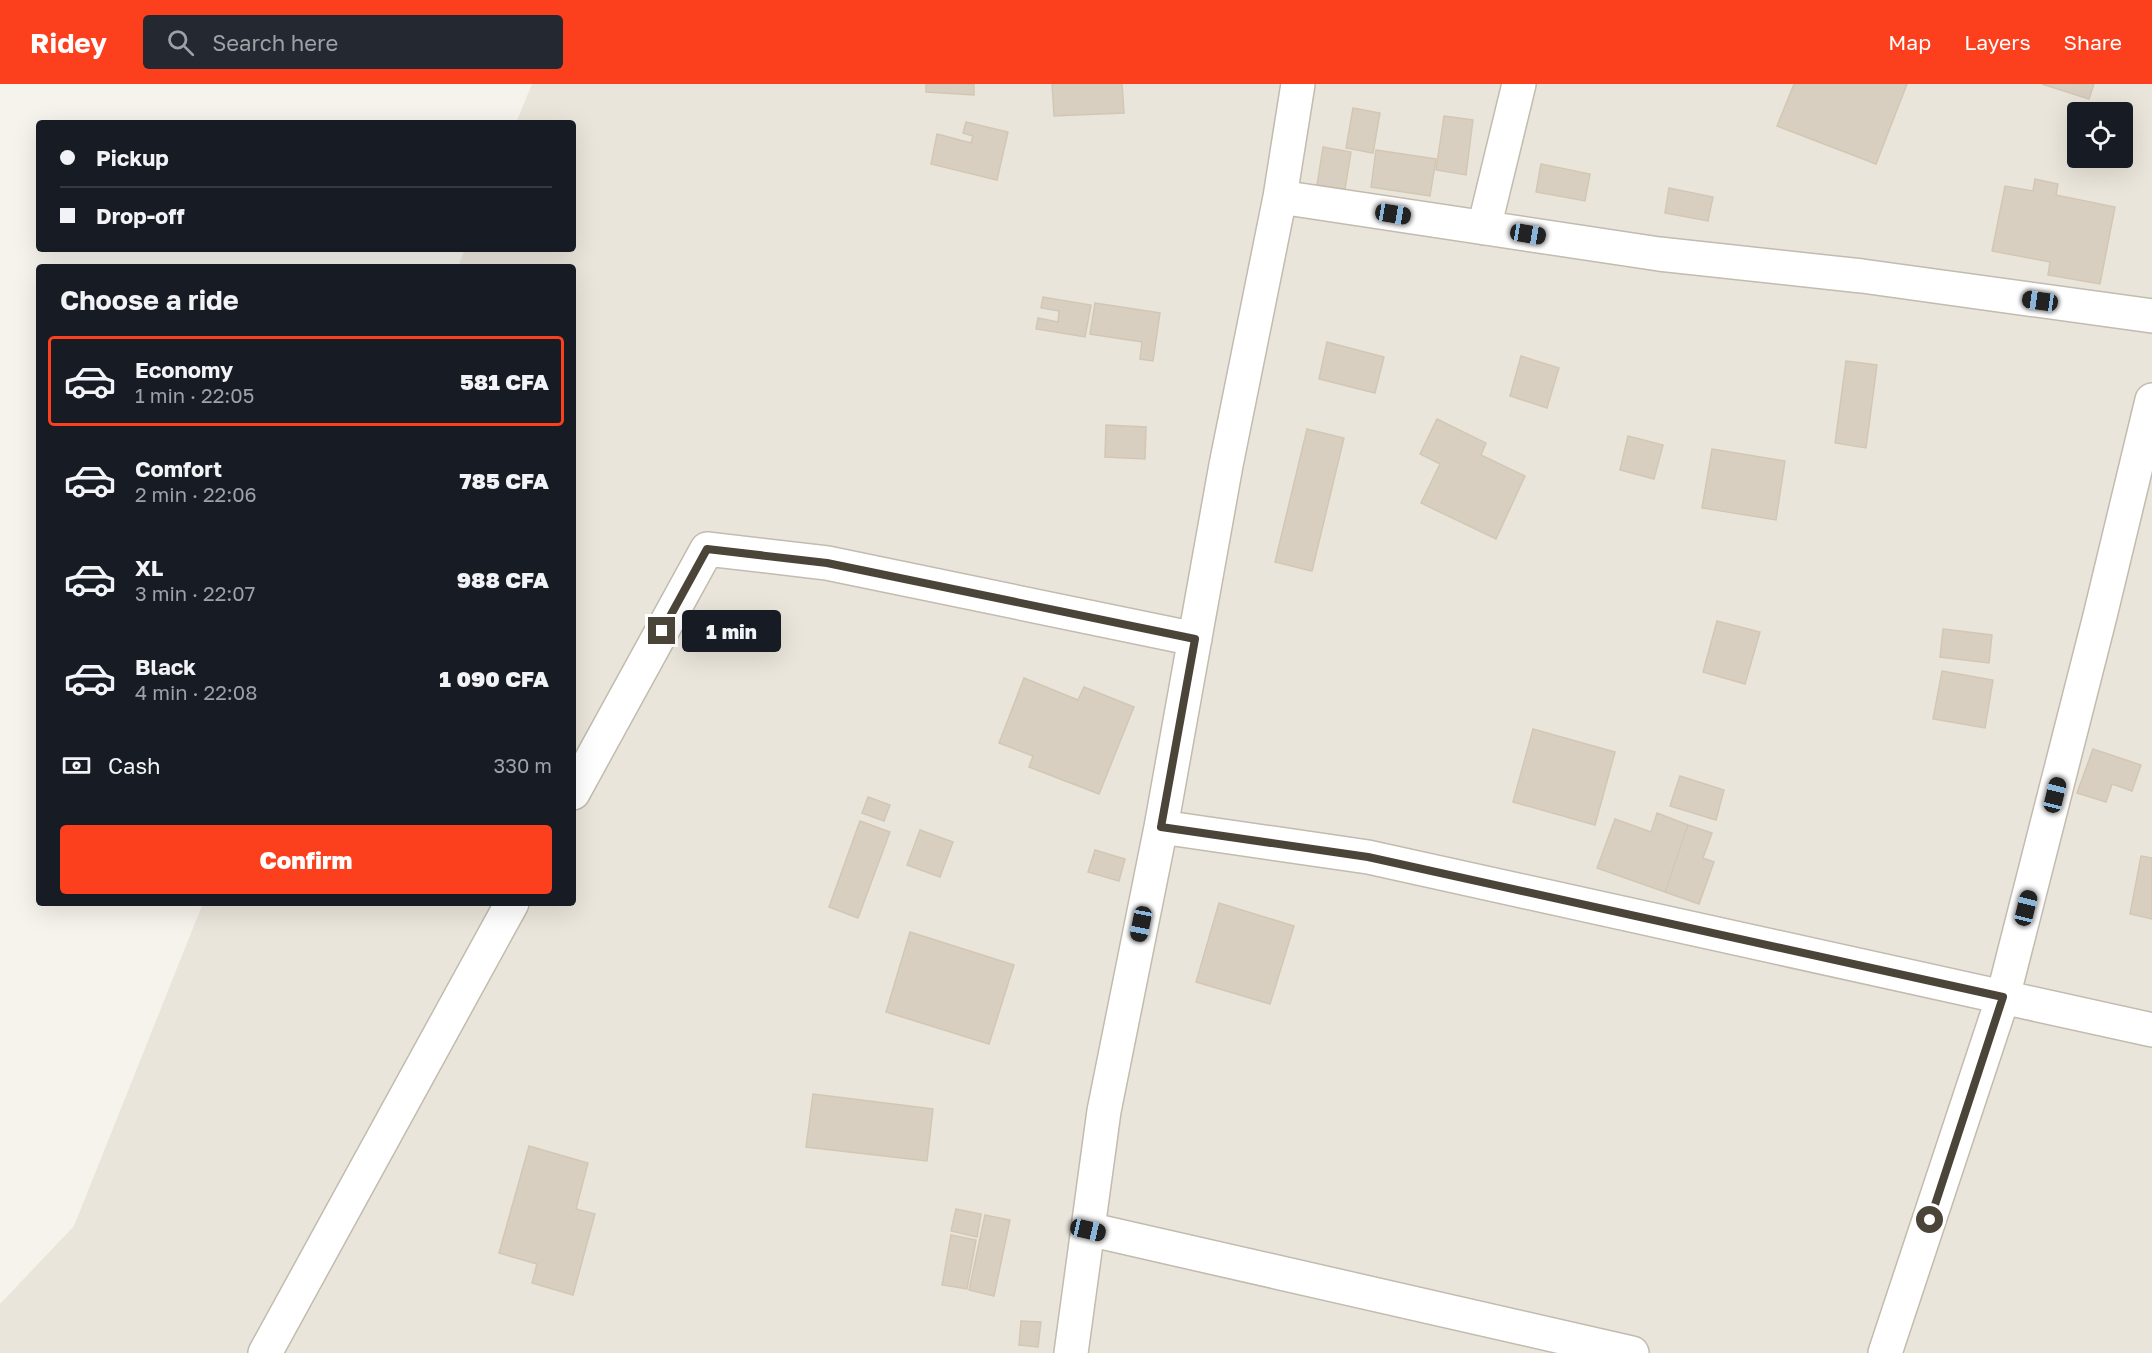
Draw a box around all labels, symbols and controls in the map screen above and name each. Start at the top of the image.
search box [143,15,563,69]
text: Ridey [30,26,107,59]
icon: search [164,26,197,59]
text: Search here [212,29,338,56]
text: Map [1888,29,1931,55]
text: Layers [1964,29,2031,55]
text: Share [2064,29,2122,55]
map controls [2067,102,2133,168]
button: locate [2067,102,2133,168]
text: Pickup [96,144,169,171]
text: Drop-off [96,202,185,229]
car [1374,202,1412,226]
car [1509,222,1547,246]
text: Choose a ride [60,284,239,316]
car [2021,290,2059,312]
icon: car [63,354,117,408]
text: Economy [135,356,233,383]
text: 581 CFA [460,368,549,395]
text: 1 min · 22:05 [135,383,254,407]
icon: car [63,453,117,507]
text: Comfort [135,455,222,482]
text: 785 CFA [460,467,549,494]
text: 2 min · 22:06 [135,482,257,506]
icon: car [63,552,117,606]
text: XL [135,554,163,581]
text: 988 CFA [457,566,549,593]
text: 3 min · 22:07 [135,581,255,605]
callout: 1 min [683,610,782,652]
route end [648,617,675,644]
text: 1 min [706,619,757,643]
icon: car [63,651,117,705]
text: Black [135,653,196,680]
text: 1 090 CFA [439,665,549,692]
text: 4 min · 22:08 [135,680,257,704]
icon: cash [60,749,93,782]
text: Cash [108,752,161,779]
text: 330 m [494,753,552,777]
car [2042,775,2068,815]
button: Confirm [60,825,552,894]
car [2013,888,2039,928]
car [1129,905,1153,943]
route start [1916,1206,1943,1233]
car [1068,1217,1108,1243]

